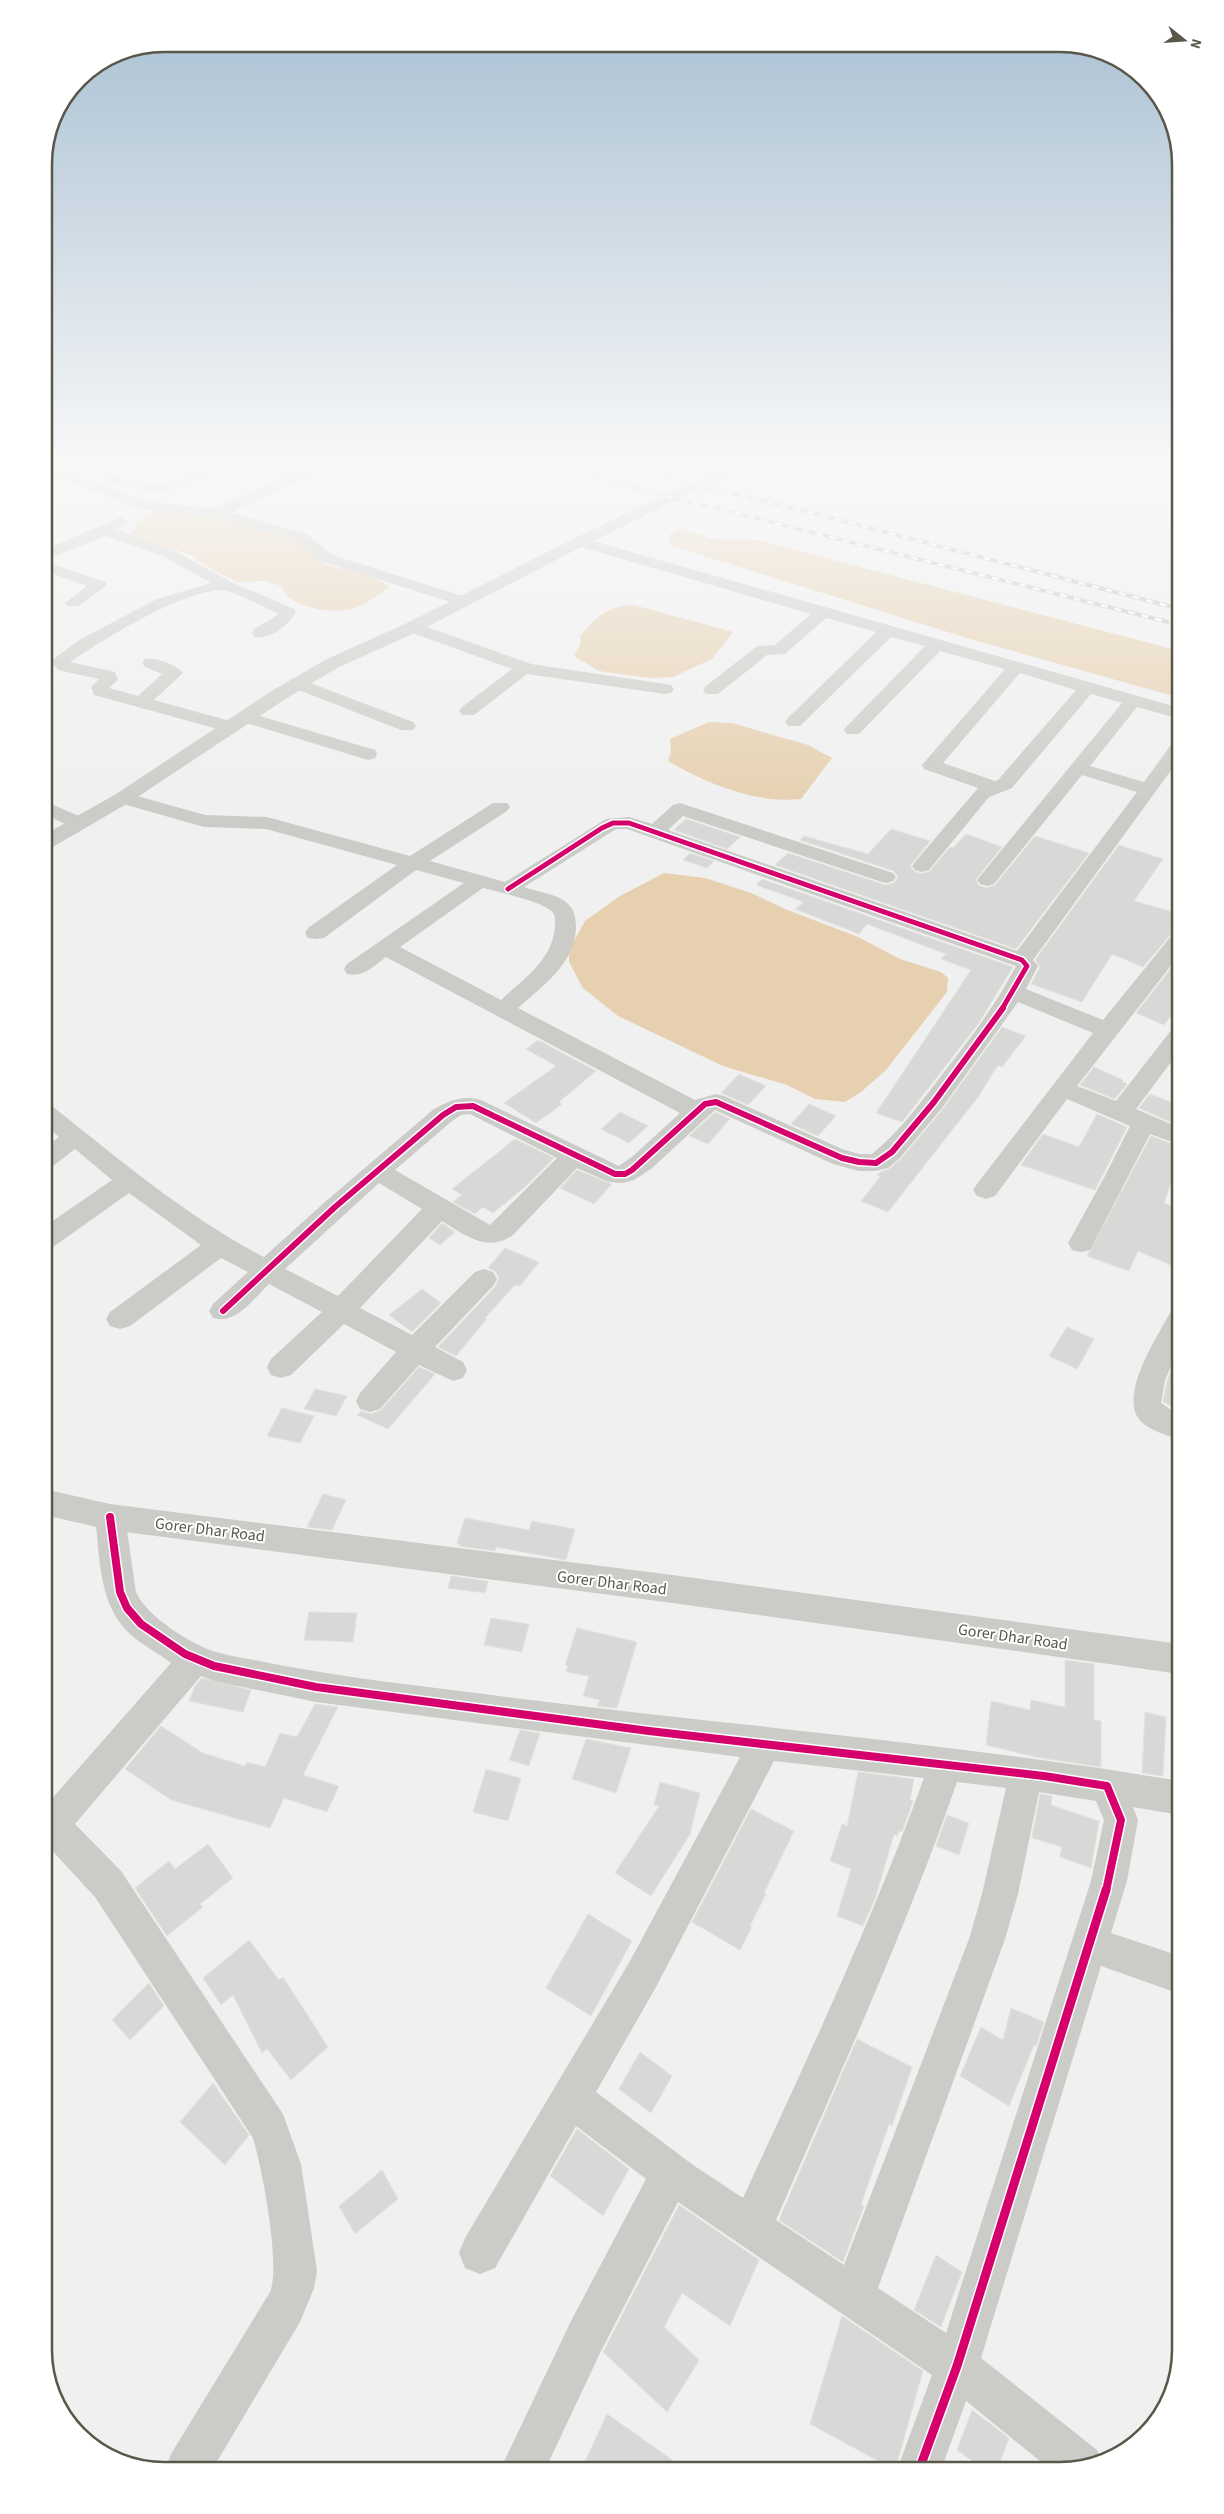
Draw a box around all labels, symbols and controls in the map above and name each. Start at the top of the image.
north arrow [1159,15,1209,65]
text: N [1185,36,1206,51]
street label: Gorer Dhar Road [154,1512,266,1548]
street label: Gorer Dhar Road [556,1565,668,1601]
street label: Gorer Dhar Road [957,1618,1069,1656]

